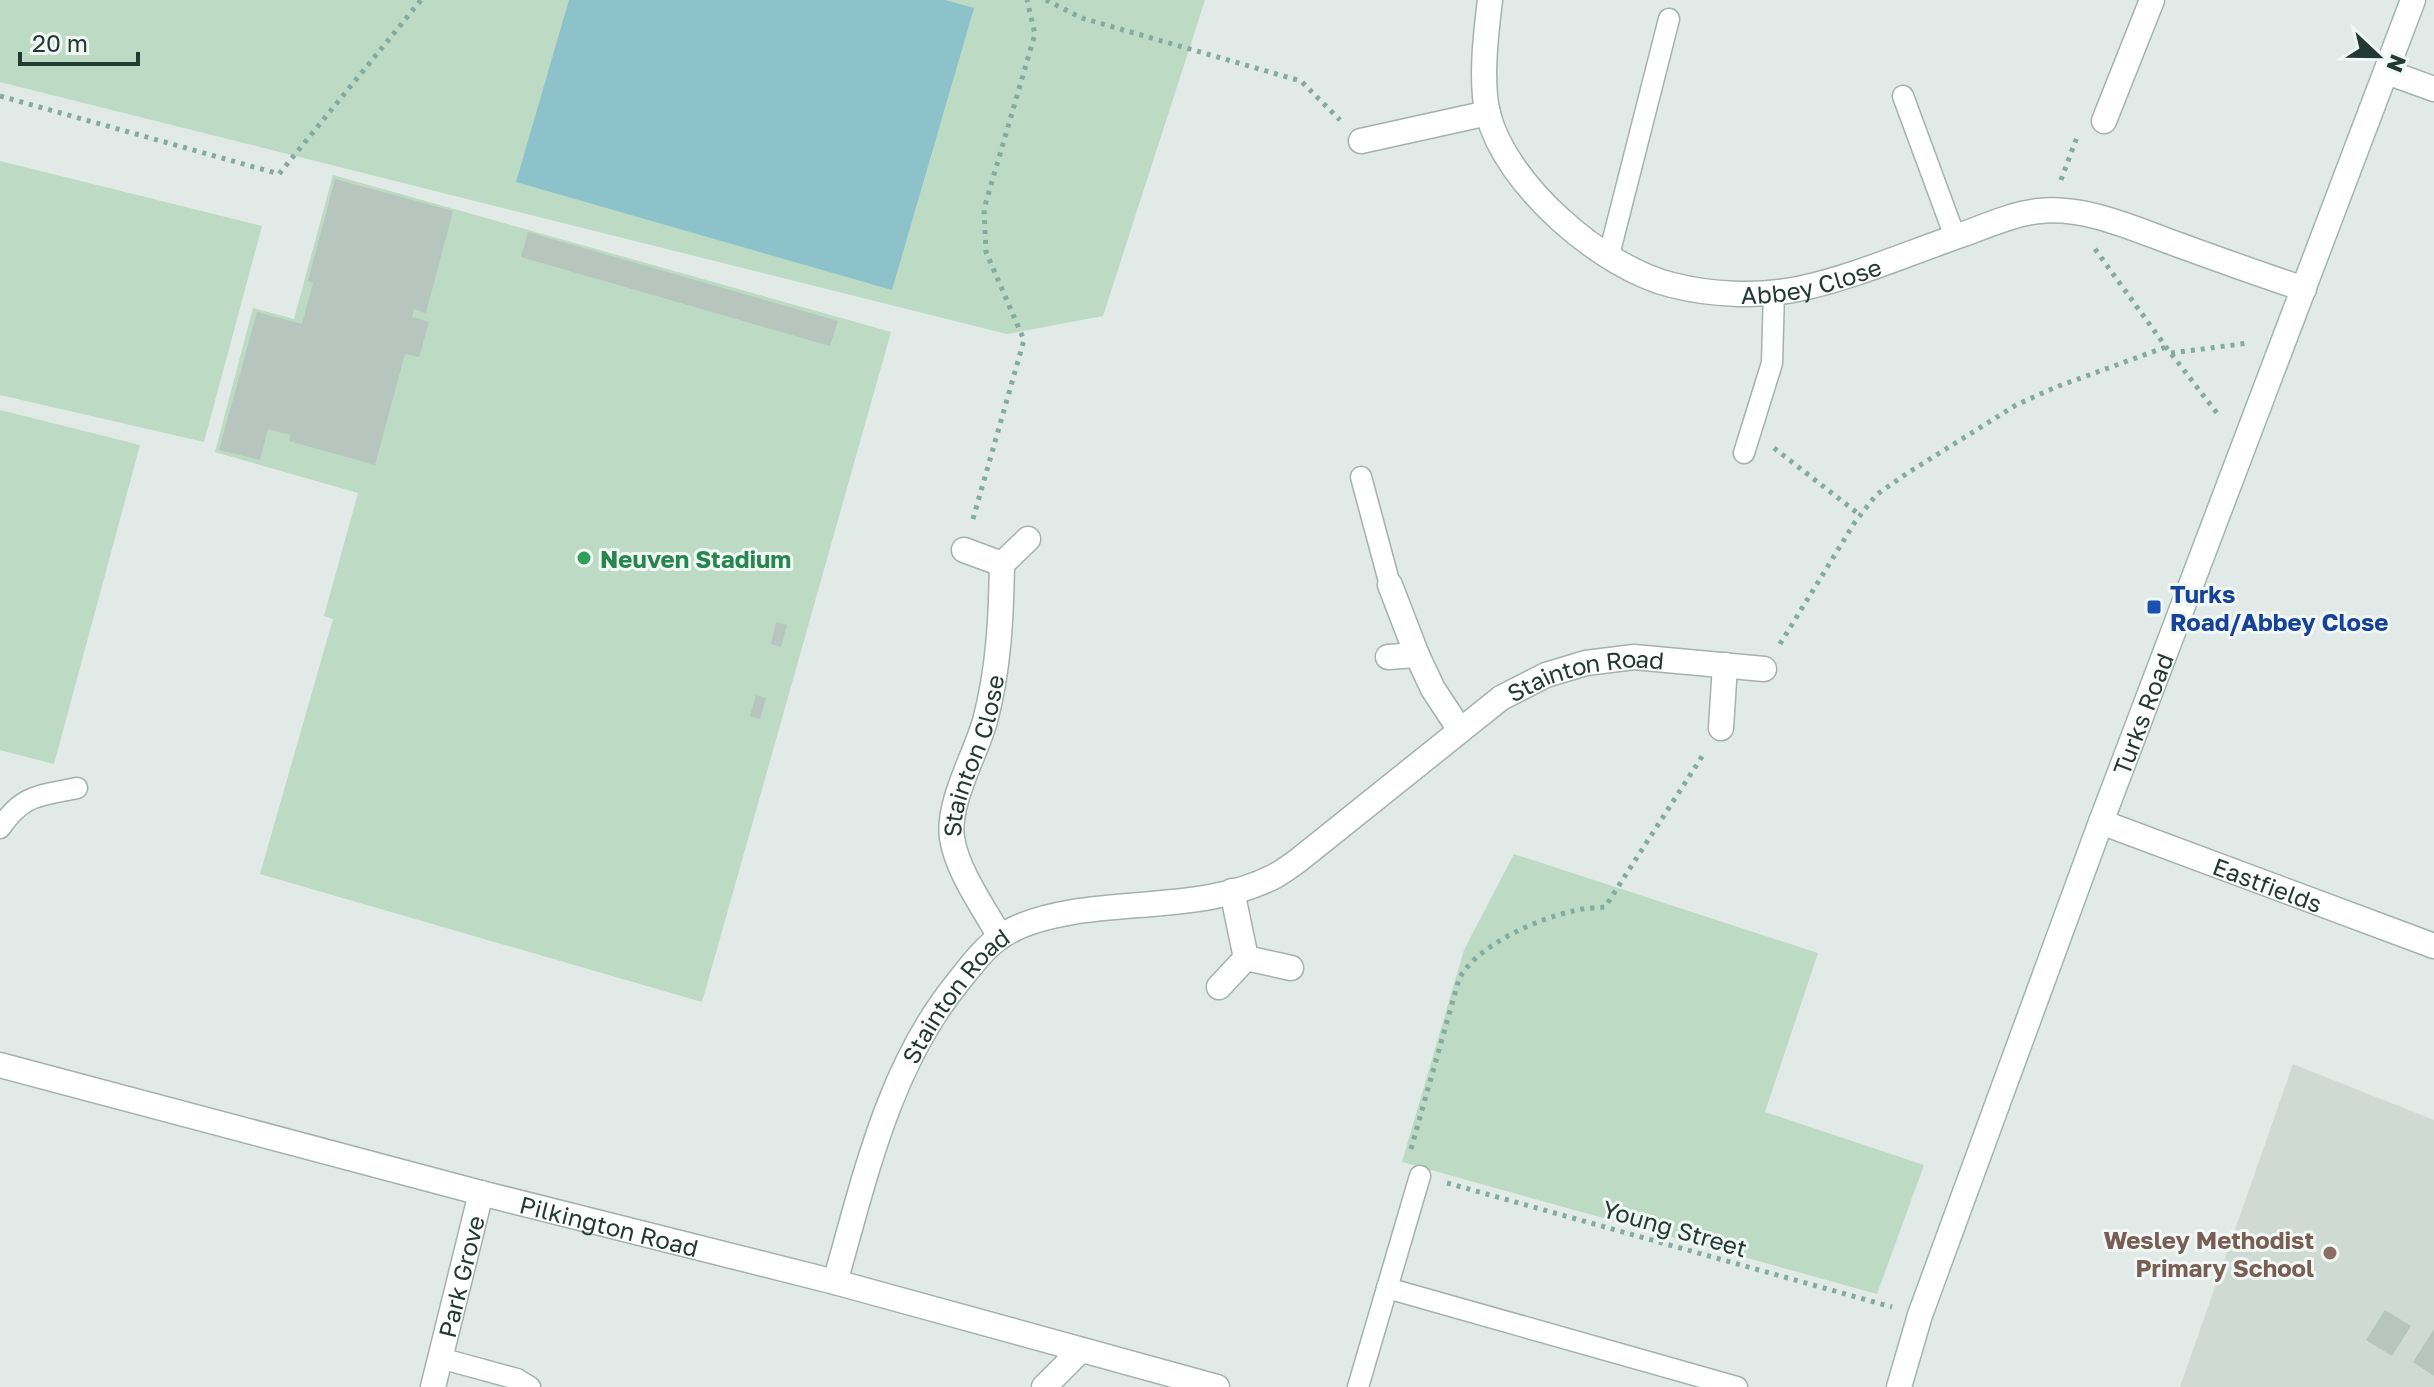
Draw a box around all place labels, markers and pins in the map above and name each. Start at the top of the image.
place label: Neuven Stadium [600,544,791,573]
marker: Neuven Stadium [575,549,593,567]
place label: Turks Road/Abbey Close [2170,579,2389,636]
marker: Turks Road/Abbey Close [2145,598,2163,616]
place label: Wesley Methodist Primary School [2103,1225,2314,1282]
marker: Wesley Methodist Primary School [2321,1244,2339,1262]

